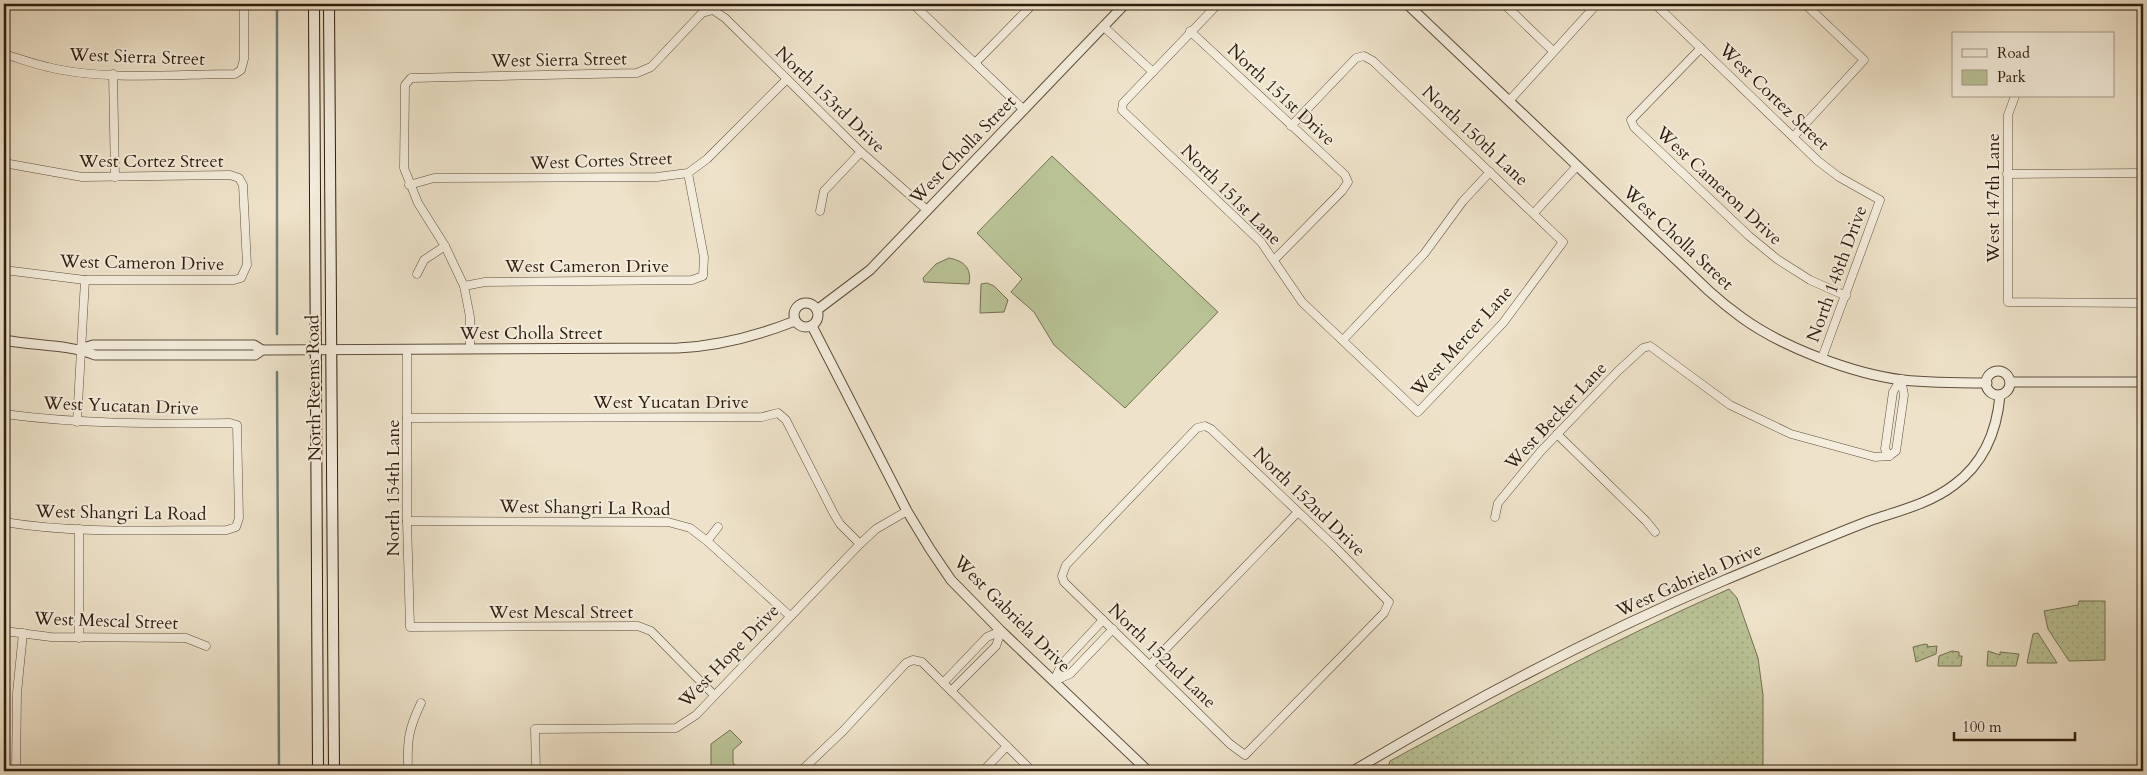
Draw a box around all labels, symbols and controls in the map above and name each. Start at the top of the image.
legend [1952,32,2114,98]
street label: West Cortez Street [1713,37,1835,156]
street label: North 151st Drive [1221,38,1341,152]
street label: North 153rd Drive [769,41,891,159]
street label: West Sierra Street [68,42,206,72]
text: Road [1997,43,2030,63]
street label: West Sierra Street [490,46,627,74]
text: Park [1997,67,2026,87]
street label: North 150th Lane [1416,80,1534,192]
street label: West Cholla Street [904,90,1022,211]
street label: West Cameron Drive [1650,120,1788,251]
street label: West 147th Lane [1981,133,2006,264]
street label: North 151st Lane [1175,139,1287,251]
street label: West Cortes Street [528,146,673,176]
street label: West Cortez Street [78,149,224,174]
street label: West Cholla Street [1616,179,1739,296]
street label: North 148th Drive [1801,202,1873,346]
street label: West Cameron Drive [59,249,224,277]
street label: West Cameron Drive [504,254,669,279]
street label: West Mercer Lane [1405,280,1519,403]
street label: North Reems Road [300,314,328,461]
street label: West Cholla Street [458,321,603,346]
street label: West Becker Lane [1499,356,1613,476]
street label: West Yucatan Drive [592,390,749,415]
street label: West Yucatan Drive [42,391,199,421]
street label: North 154th Lane [381,419,406,557]
street label: North 152nd Drive [1247,442,1371,562]
street label: West Shangri La Road [498,494,671,522]
street label: West Shangri La Road [34,499,207,527]
street label: West Gabriela Drive [1611,537,1766,624]
street label: West Gabriela Drive [947,549,1076,678]
street label: North 152nd Lane [1102,598,1222,714]
street label: West Hope Drive [672,599,785,714]
street label: West Mescal Street [488,600,634,625]
street label: West Mescal Street [32,606,179,636]
scale bar [1954,710,2076,742]
text: 100 m [1962,717,2002,737]

